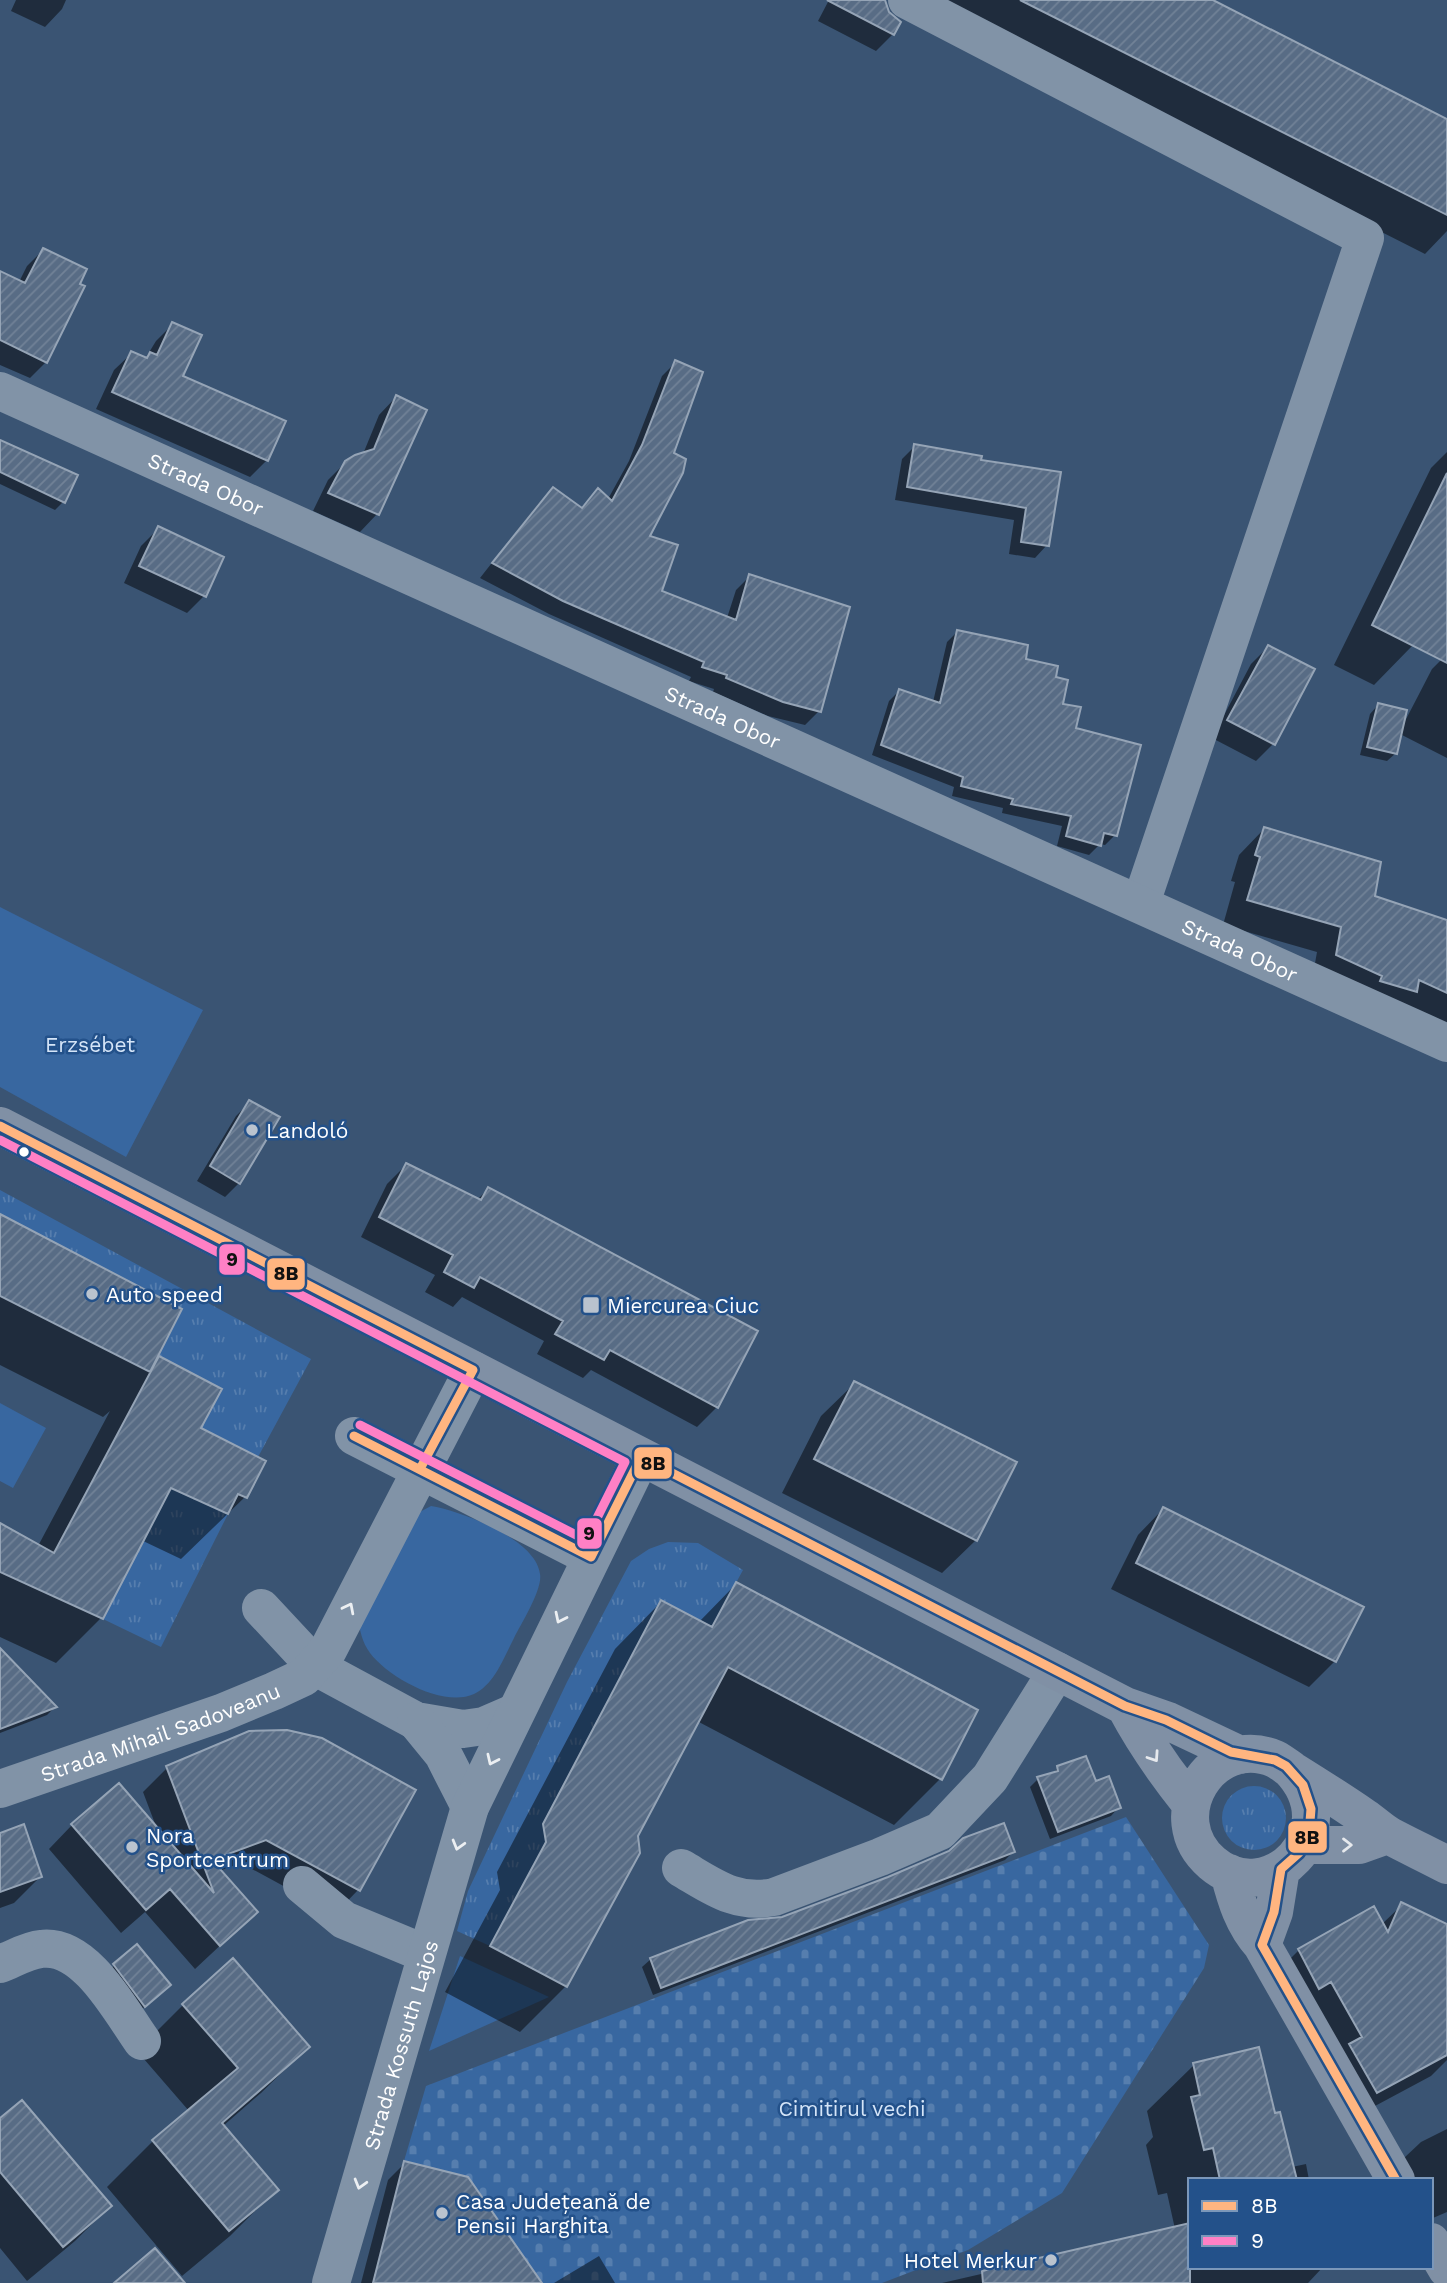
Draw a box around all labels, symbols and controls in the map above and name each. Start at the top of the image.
street label: Strada Obor [144,447,268,521]
street label: Strada Obor [661,680,785,754]
street label: Strada Obor [1178,913,1302,987]
park label: Erzsébet [45,1032,135,1057]
place label: Landoló [266,1118,348,1143]
marker: Landoló [244,1122,260,1138]
unlabelled marker [17,1145,31,1159]
line badge: 9 [218,1243,246,1276]
text: 9 [226,1248,238,1271]
line badge: 8B [266,1257,306,1291]
text: 8B [274,1262,298,1285]
place label: Auto speed [106,1282,223,1307]
marker: Auto speed [84,1286,100,1302]
place label: Miercurea Ciuc [607,1293,759,1318]
marker: Miercurea Ciuc [581,1295,601,1315]
line badge: 8B [633,1446,673,1480]
text: 8B [641,1452,665,1475]
line badge: 9 [576,1517,603,1550]
text: 9 [583,1522,595,1545]
one-way arrow [341,1603,355,1615]
one-way arrow [555,1611,569,1623]
street label: Strada Mihail Sadoveanu [37,1677,284,1787]
one-way arrow [1146,1749,1158,1762]
one-way arrow [486,1753,500,1765]
line badge: 8B [1287,1820,1328,1854]
place label: Nora Sportcentrum [146,1823,289,1872]
text: 8B [1295,1826,1319,1849]
one-way arrow [1342,1837,1353,1853]
one-way arrow [452,1838,466,1850]
marker: Nora Sportcentrum [124,1839,140,1855]
street label: Strada Kossuth Lajos [358,1937,443,2153]
park label: Cimitirul vechi [778,2096,926,2121]
one-way arrow [353,2178,368,2190]
legend [1188,2178,1433,2269]
place label: Casa Județeană de Pensii Harghita [456,2189,651,2238]
text: 8B [1251,2193,1278,2218]
marker: Casa Județeană de Pensii Harghita [434,2205,450,2221]
text: 9 [1251,2228,1264,2253]
place label: Hotel Merkur [904,2248,1037,2273]
marker: Hotel Merkur [1043,2252,1059,2268]

